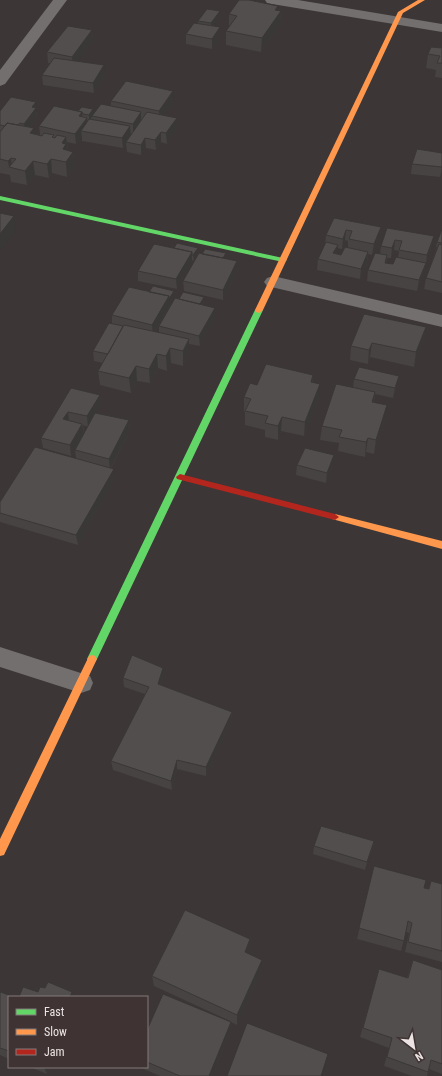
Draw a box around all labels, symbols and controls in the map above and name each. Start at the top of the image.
legend [8,996,148,1068]
text: Fast [44,1005,65,1019]
text: Slow [44,1025,67,1039]
north arrow [394,1028,434,1068]
text: Jam [44,1045,65,1059]
text: N [412,1049,425,1064]

